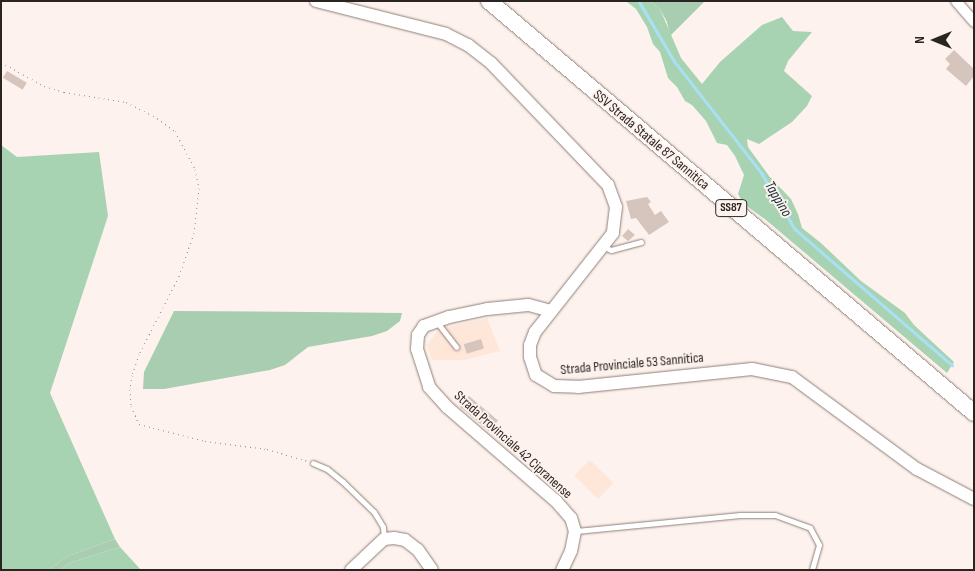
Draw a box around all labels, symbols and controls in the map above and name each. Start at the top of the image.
north arrow [910,15,960,65]
text: N [911,36,928,44]
street label: SSV Strada Statale 87 Sannitica [590,87,712,193]
water label: Tappino [760,178,796,220]
road number: SS87 [715,198,747,218]
street label: Strada Provinciale 53 Sannitica [560,349,704,379]
street label: Strada Provinciale 42 Cipranense [451,388,575,502]

